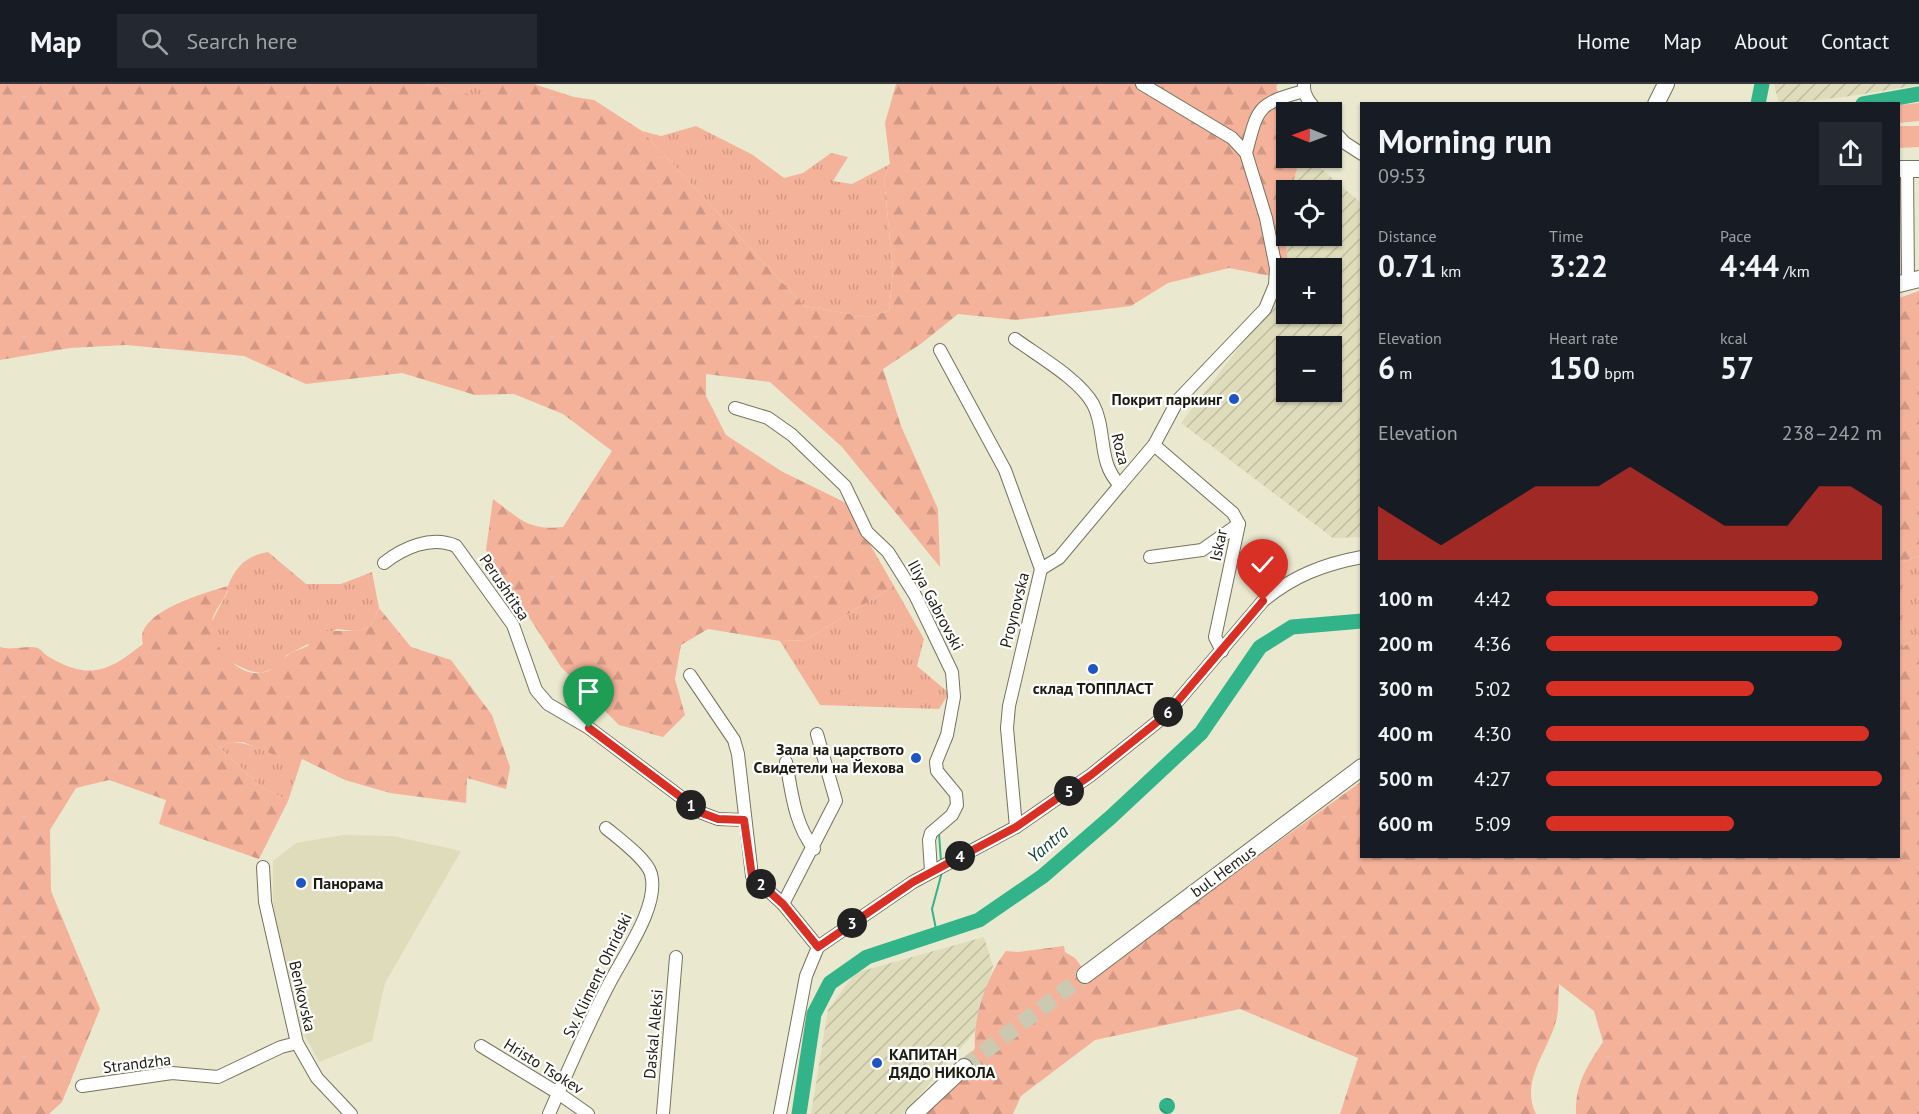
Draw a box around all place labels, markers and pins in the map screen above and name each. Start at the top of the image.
place label: Покрит паркинг [1112,389,1223,409]
marker: Покрит паркинг [1227,392,1241,406]
pin [1237,539,1288,601]
marker: склад ТОППЛАСТ [1086,662,1100,676]
pin [563,666,614,728]
place label: склад ТОППЛАСТ [1033,678,1153,698]
pin: 6 [1153,697,1183,727]
place label: Зала на царството Свидетели на Йехова [754,739,904,777]
marker: Зала на царството Свидетели на Йехова [909,751,923,765]
pin: 5 [1054,776,1084,806]
pin: 1 [676,790,706,820]
pin: 4 [945,841,975,871]
pin: 2 [746,869,776,899]
place label: Панорама [313,873,384,893]
marker: Панорама [294,876,308,890]
pin: 3 [837,908,867,938]
place label: КАПИТАН ДЯДО НИКОЛА [889,1044,996,1082]
marker: КАПИТАН ДЯДО НИКОЛА [870,1056,884,1070]

